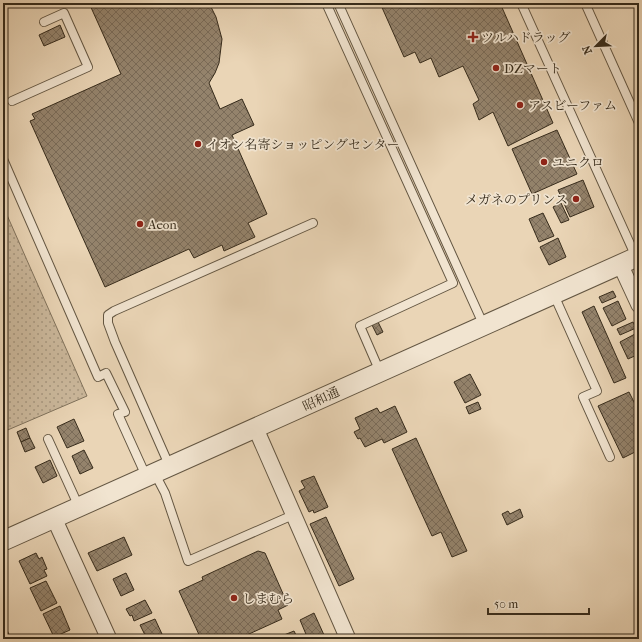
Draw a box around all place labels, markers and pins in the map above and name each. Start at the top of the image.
place label: ツルハドラッグ [481,30,571,45]
marker: ツルハドラッグ [468,32,478,42]
place label: DZマート [504,61,562,76]
marker: DZマート [491,63,501,73]
place label: アスビーファム [528,98,617,113]
marker: アスビーファム [515,100,525,110]
place label: イオン名寄ショッピングセンター [206,137,400,152]
marker: イオン名寄ショッピングセンター [193,139,203,149]
place label: ユニクロ [552,155,604,170]
marker: ユニクロ [539,157,549,167]
place label: メガネのプリンス [465,192,568,207]
marker: メガネのプリンス [571,194,581,204]
place label: Aeon [147,217,177,232]
marker: Aeon [135,219,145,229]
place label: しまむら [242,591,294,606]
marker: しまむら [229,593,239,603]

